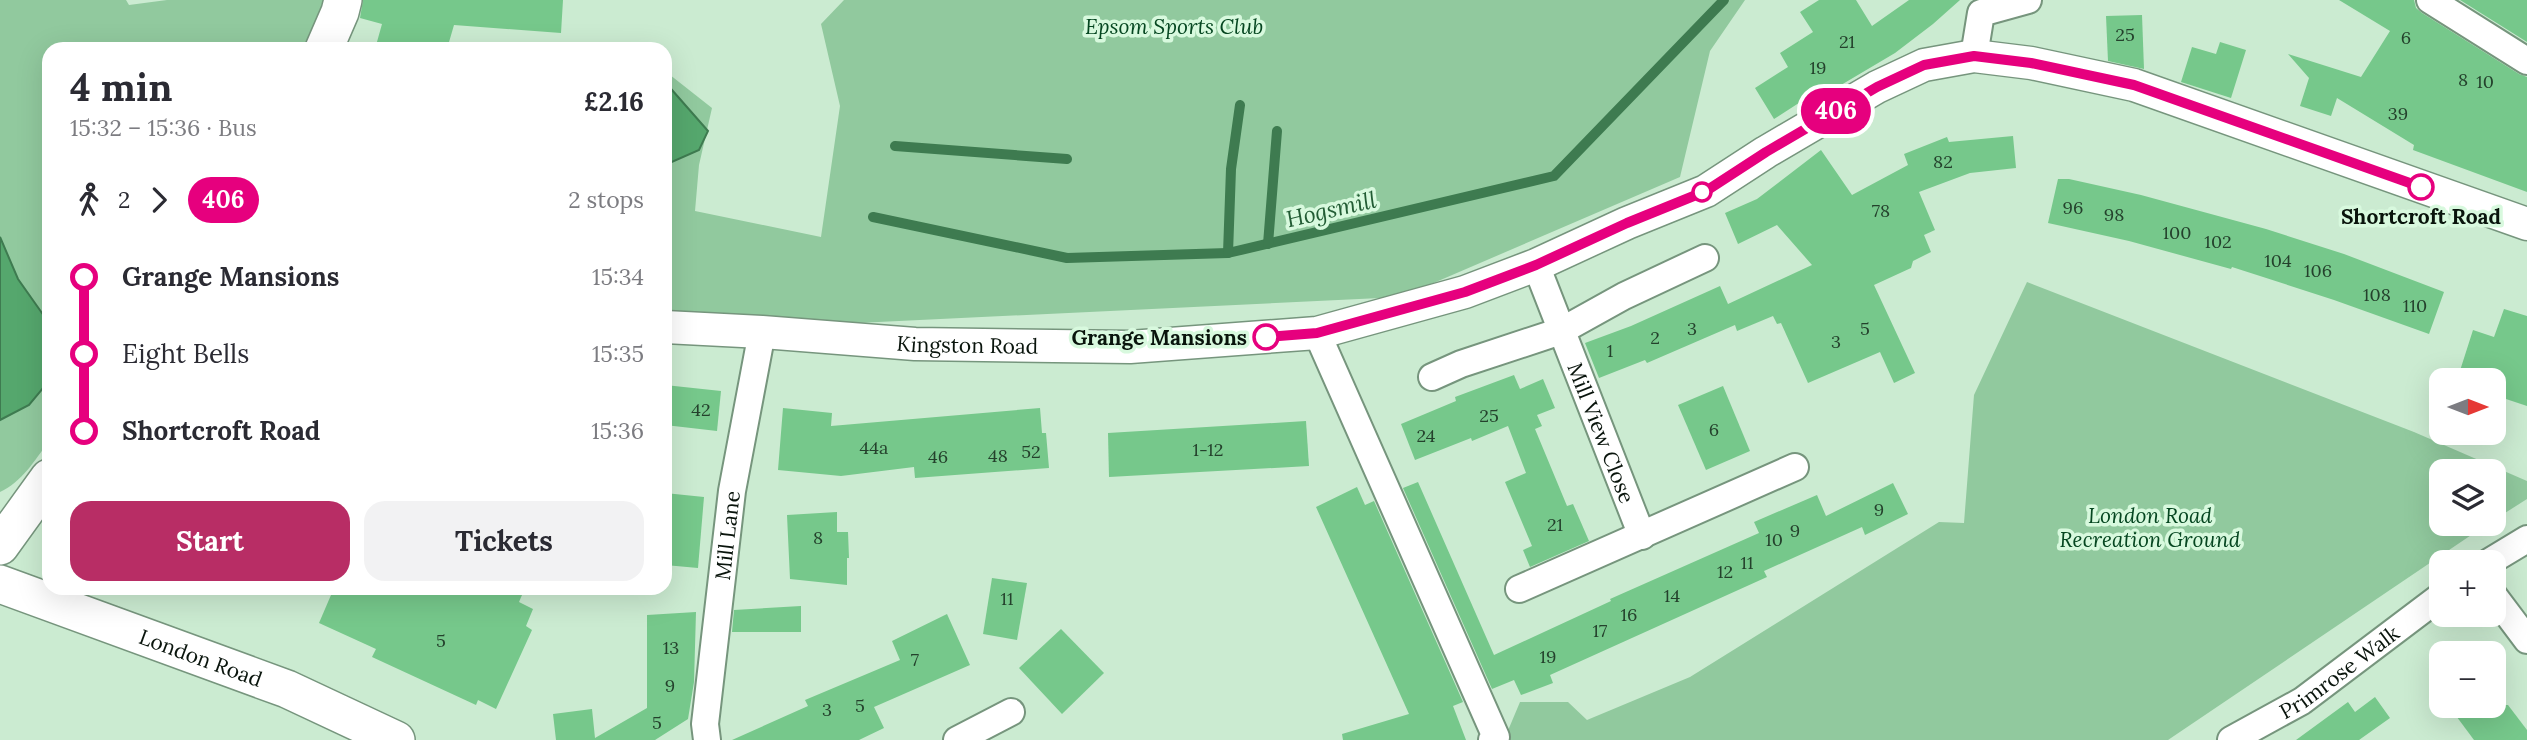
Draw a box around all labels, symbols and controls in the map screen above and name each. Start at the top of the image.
park label: Epsom Sports Club [1085,13,1263,40]
house number: 25 [2115,23,2135,46]
house number: 6 [2401,26,2411,49]
house number: 21 [1839,30,1855,53]
house number: 19 [1810,56,1826,79]
text: 4 min [70,63,172,111]
house number: 8 [2458,68,2468,91]
house number: 10 [2476,70,2494,93]
text: £2.16 [584,85,644,118]
line badge: 406 [1796,88,1876,134]
text: 406 [1815,95,1857,126]
house number: 39 [2388,102,2408,125]
text: 15:32 – 15:36 · Bus [70,113,257,142]
house number: 82 [1933,150,1953,173]
marker: Shortcroft Road [2408,174,2434,200]
icon: walk [70,181,108,219]
icon: forward [140,181,178,219]
unlabelled marker [1692,182,1712,202]
text: 406 [202,184,245,215]
water label: Hogsmill [1283,184,1379,233]
text: 2 [118,185,130,214]
text: 2 stops [568,185,644,214]
house number: 96 [2063,196,2083,219]
house number: 78 [1872,199,1890,222]
house number: 98 [2104,203,2124,226]
place label: Shortcroft Road [2341,203,2501,230]
house number: 100 [2163,221,2191,244]
house number: 102 [2204,230,2232,253]
house number: 104 [2264,249,2292,272]
house number: 106 [2304,259,2332,282]
text: Grange Mansions [122,260,339,293]
text: 15:34 [592,262,644,291]
house number: 108 [2363,283,2391,306]
house number: 110 [2403,294,2427,317]
house number: 3 [1687,317,1697,340]
house number: 5 [1860,317,1870,340]
place label: Grange Mansions [1071,324,1247,351]
marker: Grange Mansions [1253,324,1279,350]
house number: 2 [1650,326,1660,349]
street label: Kingston Road [895,329,1038,359]
house number: 3 [1831,330,1841,353]
text: Eight Bells [122,337,249,370]
text: 15:35 [592,339,644,368]
house number: 1 [1607,339,1613,362]
street label: Mill View Close [1562,358,1641,507]
north arrow [2429,368,2506,444]
map controls [2429,368,2506,718]
house number: 42 [691,398,711,421]
house number: 25 [1479,404,1499,427]
text: Shortcroft Road [122,414,320,447]
text: 15:36 [591,416,644,445]
house number: 6 [1709,418,1719,441]
house number: 24 [1416,424,1436,447]
house number: 44a [860,436,888,459]
house number: 1-12 [1193,438,1223,461]
house number: 52 [1021,440,1041,463]
house number: 48 [988,444,1008,467]
house number: 46 [928,445,948,468]
button: layers [2429,459,2506,536]
street label: Mill Lane [708,489,745,582]
house number: 9 [1874,498,1884,521]
button: Start [70,501,350,581]
button: Tickets [364,501,644,581]
park label: London Road Recreation Ground [2060,502,2241,553]
house number: 21 [1547,513,1563,536]
house number: 9 [1790,519,1800,542]
house number: 8 [813,526,823,549]
house number: 10 [1765,528,1783,551]
button: + [2429,550,2506,627]
house number: 11 [1740,551,1754,574]
house number: 12 [1717,560,1733,583]
house number: 14 [1664,584,1680,607]
house number: 11 [1000,587,1014,610]
house number: 16 [1621,603,1637,626]
house number: 17 [1593,619,1607,642]
street label: Primrose Walk [2274,619,2405,724]
street label: London Road [136,623,266,692]
house number: 5 [436,629,446,652]
house number: 13 [663,636,679,659]
button: − [2429,641,2506,718]
house number: 19 [1540,645,1556,668]
house number: 7 [911,648,919,671]
house number: 9 [665,674,675,697]
house number: 5 [855,694,865,717]
house number: 3 [822,698,832,721]
house number: 5 [652,711,662,734]

